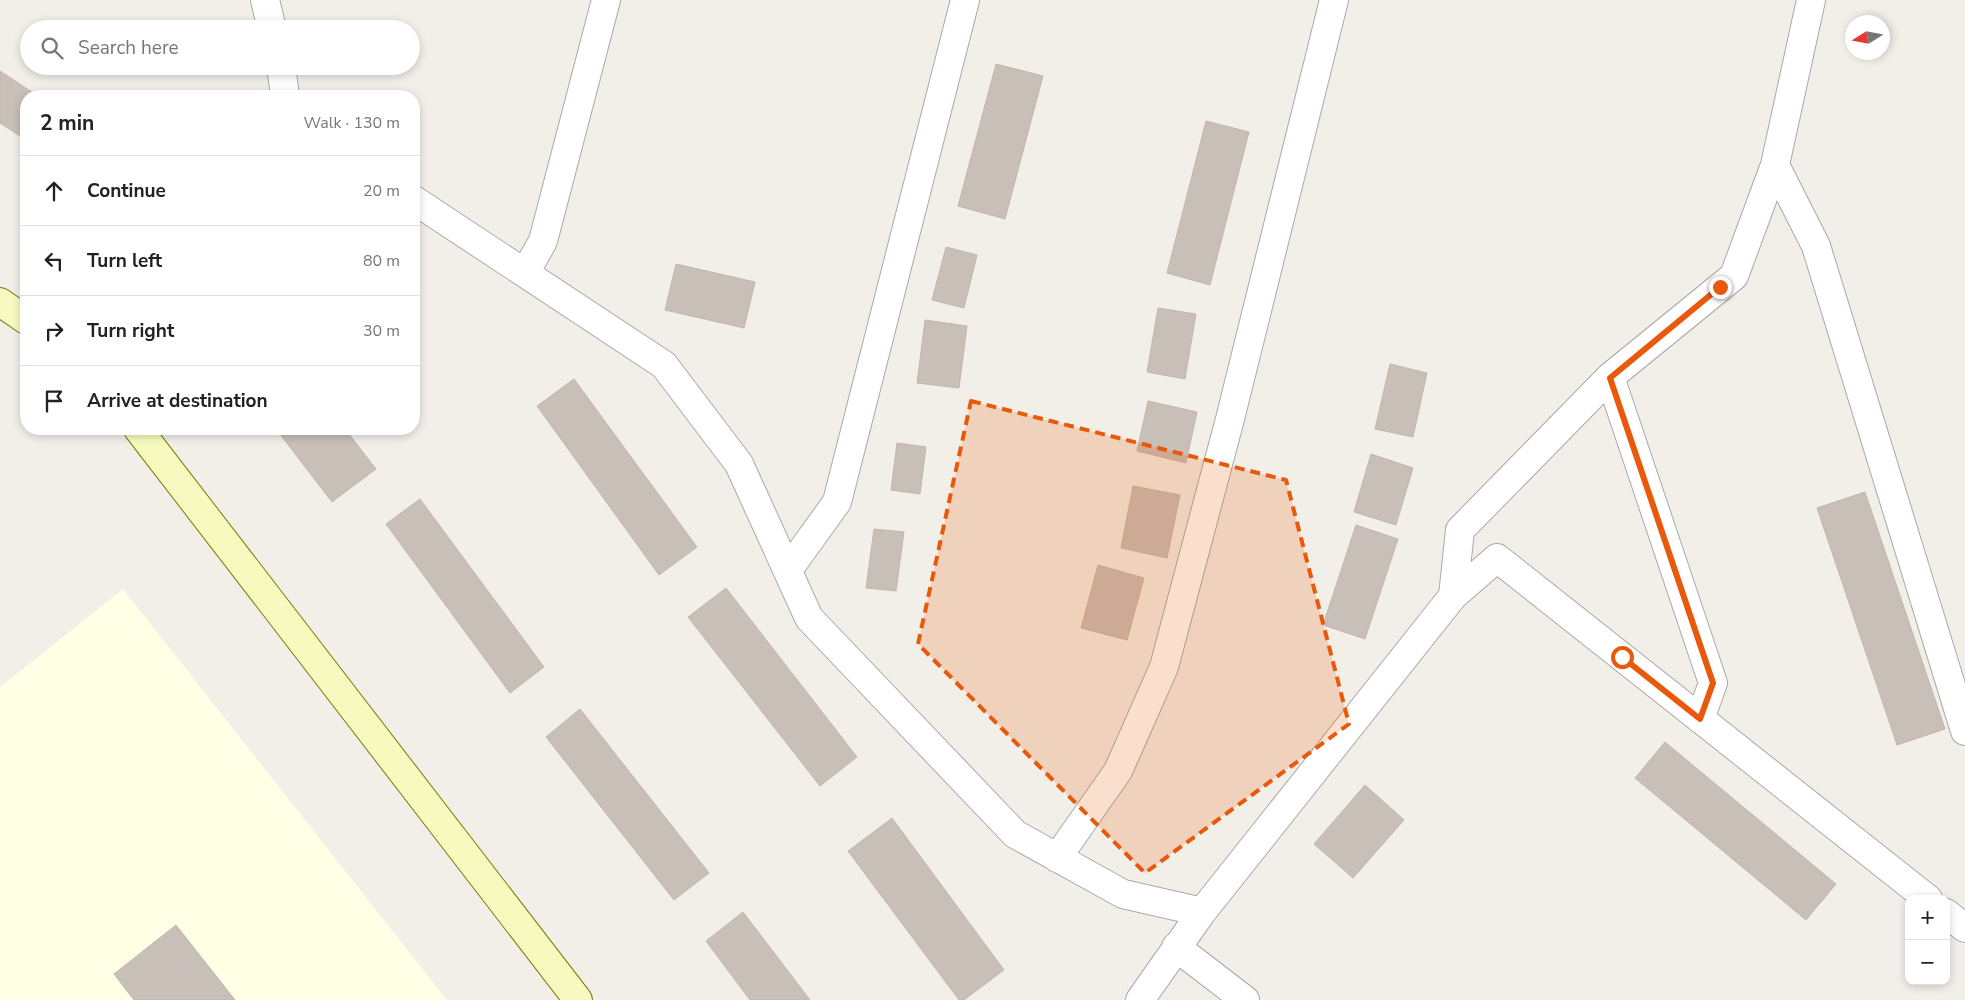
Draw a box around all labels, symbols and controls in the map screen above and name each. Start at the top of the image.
north arrow [1845,15,1890,60]
search box [20,20,420,75]
icon: search [38,34,66,62]
text: Search here [78,35,179,61]
text: 2 min [40,109,94,137]
text: Walk · 130 m [304,112,400,134]
icon: ahead [40,177,68,205]
text: Continue [87,178,166,204]
text: 20 m [363,180,400,202]
icon: left [40,247,68,275]
text: Turn left [87,248,162,274]
text: 80 m [363,250,400,272]
route end [1709,276,1732,299]
icon: right [40,317,68,345]
text: Turn right [87,318,174,344]
text: 30 m [363,320,400,342]
icon: arrive [40,387,68,415]
text: Arrive at destination [87,388,268,414]
route start [1611,646,1634,669]
map controls [1905,895,1950,985]
button: + [1905,895,1950,940]
button: − [1905,940,1950,985]

